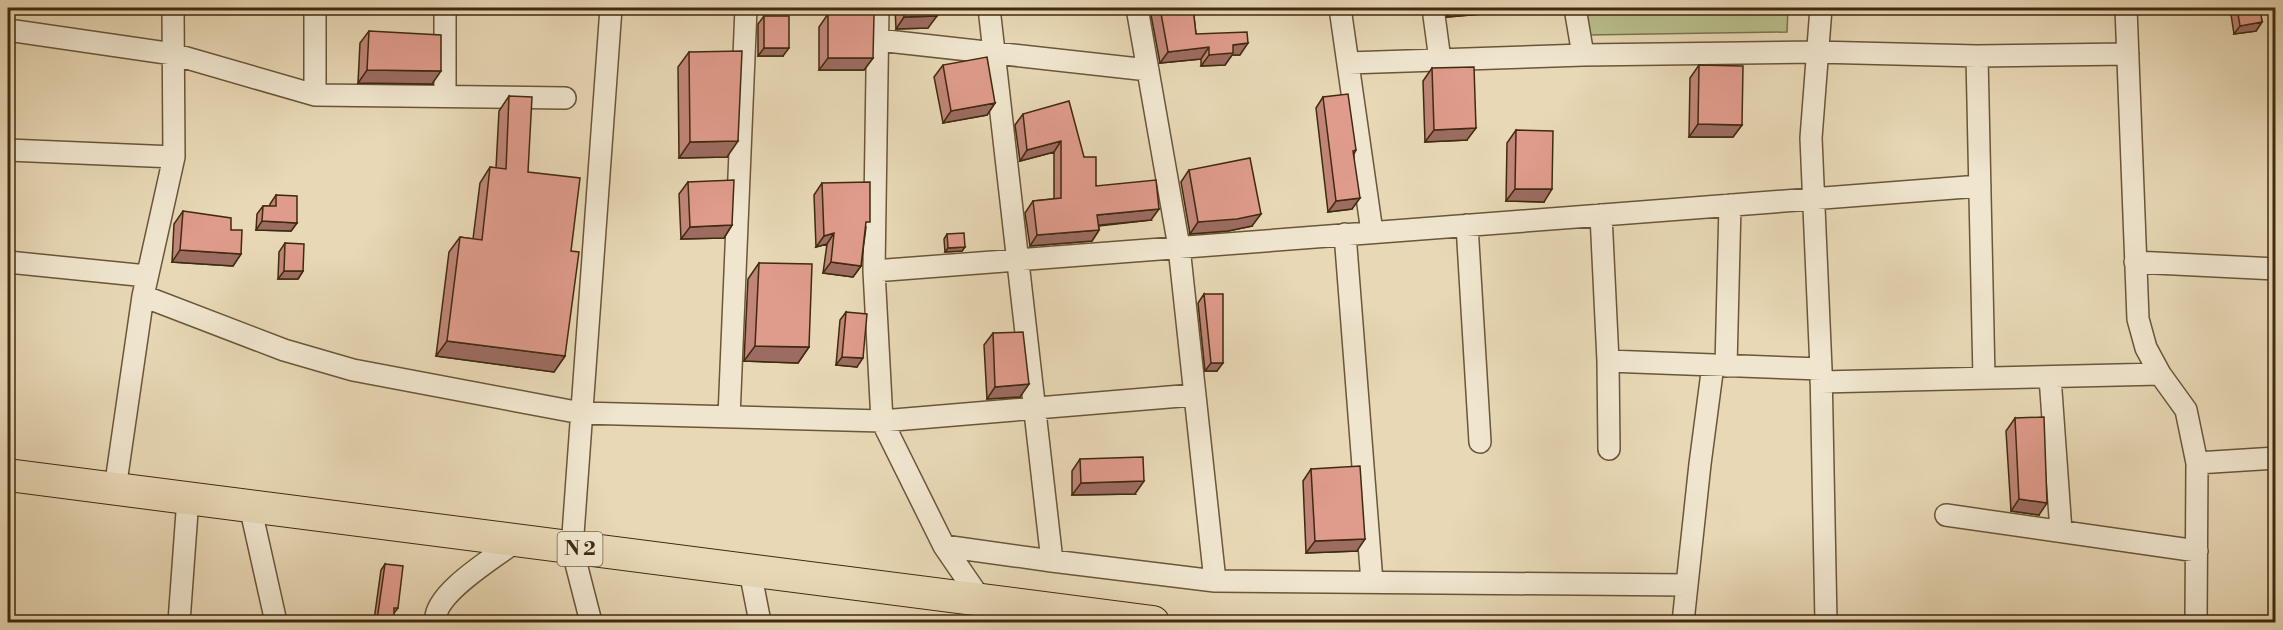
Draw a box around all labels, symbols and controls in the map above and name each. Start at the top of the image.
road number: N 2 [558,532,602,566]

